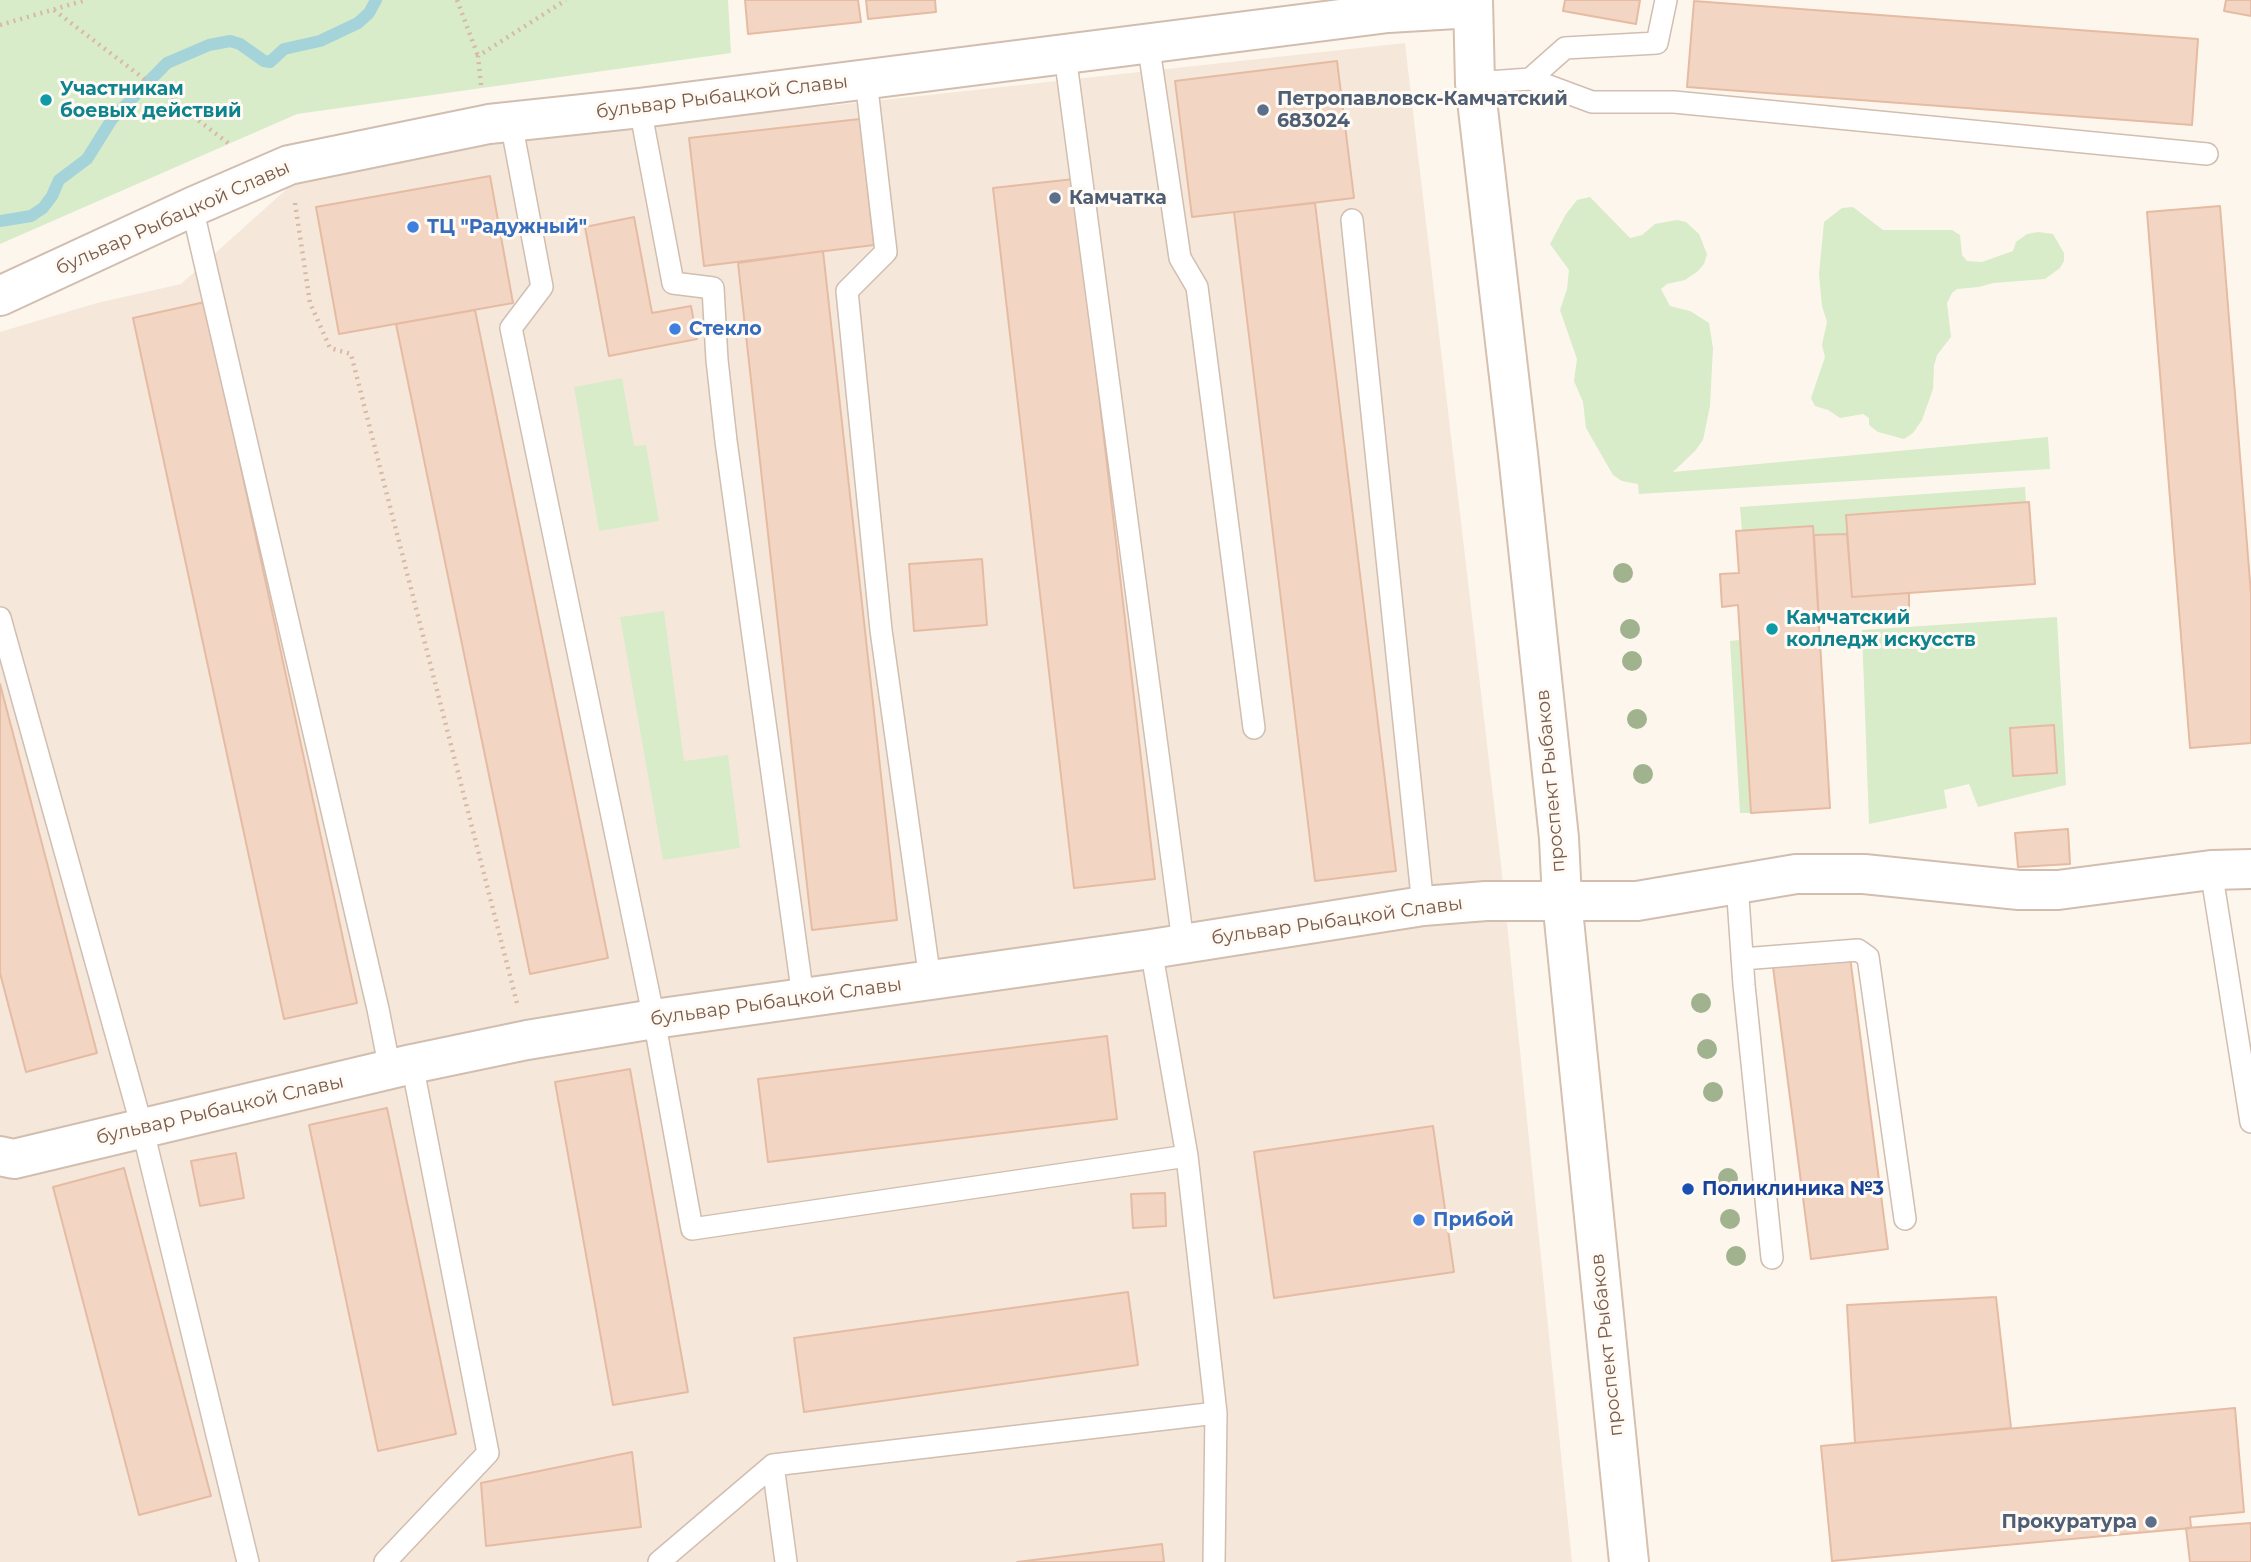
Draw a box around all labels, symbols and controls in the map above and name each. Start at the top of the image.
street label: бульвар Рыбацкой Славы [595,70,849,124]
place label: Участникам боевых действий [60,78,241,122]
place label: Петропавловск-Камчатский 683024 [1277,88,1568,132]
marker: Участникам боевых действий [38,92,54,108]
marker: Петропавловск-Камчатский 683024 [1255,102,1271,118]
street label: бульвар Рыбацкой Славы [52,156,294,280]
place label: Камчатка [1069,187,1167,209]
marker: Камчатка [1047,190,1063,206]
place label: ТЦ "Радужный" [427,216,587,238]
marker: ТЦ "Радужный" [405,219,421,235]
place label: Стекло [689,318,762,340]
marker: Стекло [667,321,683,337]
place label: Камчатский колледж искусств [1786,607,1976,651]
marker: Камчатский колледж искусств [1764,621,1780,637]
street label: проспект Рыбаков [1532,688,1570,874]
street label: бульвар Рыбацкой Славы [1210,892,1464,950]
street label: бульвар Рыбацкой Славы [649,973,903,1031]
street label: бульвар Рыбацкой Славы [94,1070,346,1150]
place label: Поликлиника №3 [1702,1178,1884,1200]
marker: Поликлиника №3 [1680,1181,1696,1197]
place label: Прибой [1433,1209,1514,1231]
marker: Прибой [1411,1212,1427,1228]
street label: проспект Рыбаков [1586,1252,1628,1438]
place label: Прокуратура [2002,1511,2137,1533]
marker: Прокуратура [2143,1514,2159,1530]

